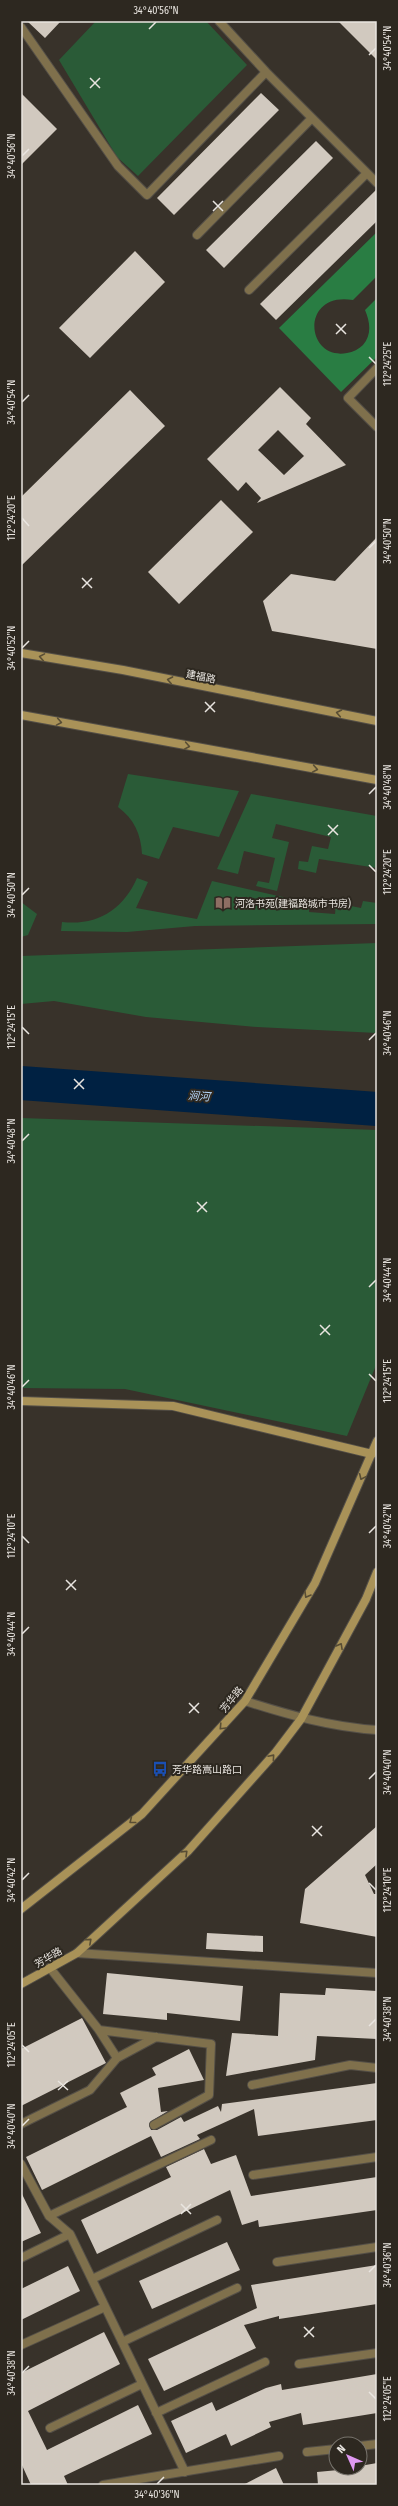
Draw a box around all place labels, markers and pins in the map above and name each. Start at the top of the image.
library icon: 河洛书苑(建福路城市书房) [214,894,232,912]
place label: 河洛书苑(建福路城市书房) [235,897,351,910]
bus stop icon: 芳华路嵩山路口 [151,1760,169,1778]
place label: 芳华路嵩山路口 [172,1764,242,1776]

